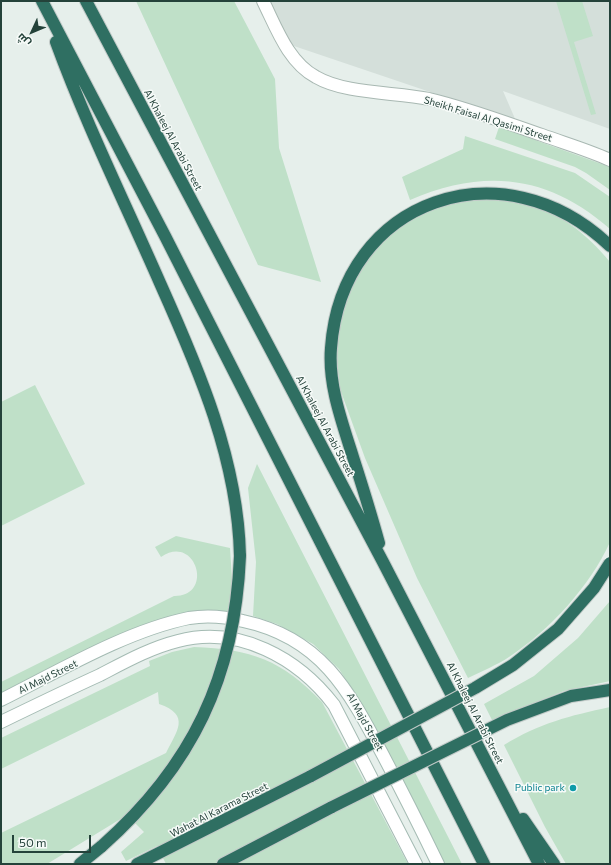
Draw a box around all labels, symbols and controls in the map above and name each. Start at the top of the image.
north arrow [12,12,52,52]
text: ش [13,31,33,50]
street label: Al Khaleej Al Arabi Street [141,87,205,193]
street label: Sheikh Faisal Al Qasimi Street [422,94,554,144]
street label: Al Khaleej Al Arabi Street [293,373,357,479]
street label: Al Majd Street [16,657,80,697]
street label: Al Khaleej Al Arabi Street [444,660,506,766]
street label: Al Majd Street [344,691,386,753]
street label: Wahat Al Karama Street [168,780,270,840]
place label: Public park [515,782,565,794]
marker: Public park [568,783,578,793]
scale bar [14,827,93,853]
text: 50 m [19,835,47,849]

